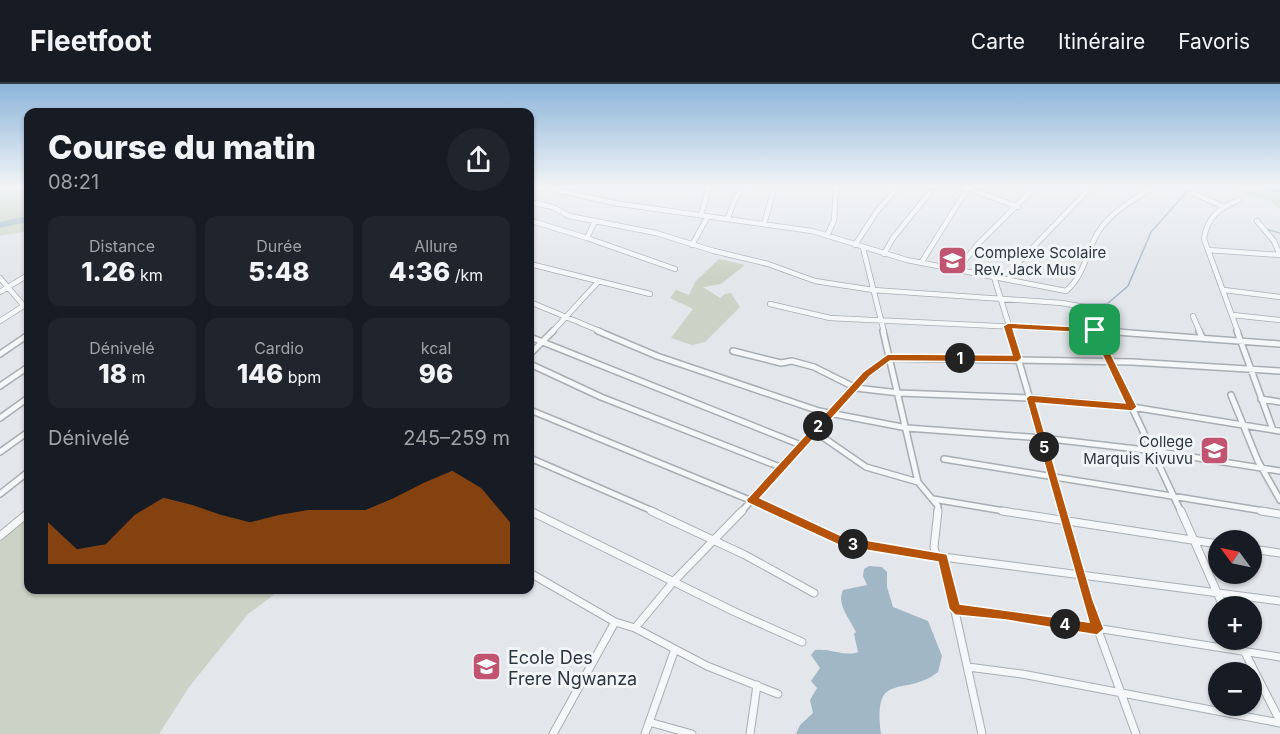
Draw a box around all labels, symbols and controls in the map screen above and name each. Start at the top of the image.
text: Fleetfoot [30,24,152,58]
text: Carte [971,29,1025,54]
text: Itinéraire [1058,29,1145,54]
text: Favoris [1178,29,1250,54]
text: Course du matin [48,127,316,167]
button: share [447,128,510,191]
text: 08:21 [48,170,99,194]
text: Distance [89,236,155,256]
text: Durée [256,236,302,256]
text: Allure [414,236,458,256]
place label: Complexe Scolaire Rev. Jack Mus [974,243,1106,279]
school or university icon: Complexe Scolaire Rev. Jack Mus [937,245,969,277]
text: 1.26 [81,256,136,287]
text: 5:48 [248,256,310,287]
text: 4:36 [389,256,450,287]
text: km [136,265,163,285]
text: /km [450,265,483,285]
pin [1069,304,1120,355]
icon: arrive [1078,313,1111,346]
text: Dénivelé [89,338,155,358]
text: Cardio [254,338,304,358]
text: kcal [421,338,451,358]
pin: 1 [945,343,975,373]
text: 1 [957,348,963,368]
text: 18 [98,358,127,389]
text: 146 [237,358,283,389]
text: 96 [419,358,453,389]
text: m [127,367,146,387]
text: bpm [283,367,321,387]
pin: 2 [803,411,833,441]
text: 2 [813,416,823,436]
text: Dénivelé [48,426,130,450]
text: 245–259 m [403,426,510,450]
pin: 5 [1029,432,1059,462]
place label: College Marquis Kivuvu [1083,432,1193,468]
school or university icon: College Marquis Kivuvu [1198,434,1230,466]
text: 5 [1039,437,1049,457]
pin: 3 [838,529,868,559]
north arrow [1208,530,1262,584]
map controls [1208,530,1262,716]
text: 3 [848,534,858,554]
button: + [1208,596,1262,650]
pin: 4 [1050,609,1080,639]
text: 4 [1060,614,1070,634]
place label: Ecole Des Frere Ngwanza [508,647,637,689]
school or university icon: Ecole Des Frere Ngwanza [471,651,503,683]
button: − [1208,662,1262,716]

